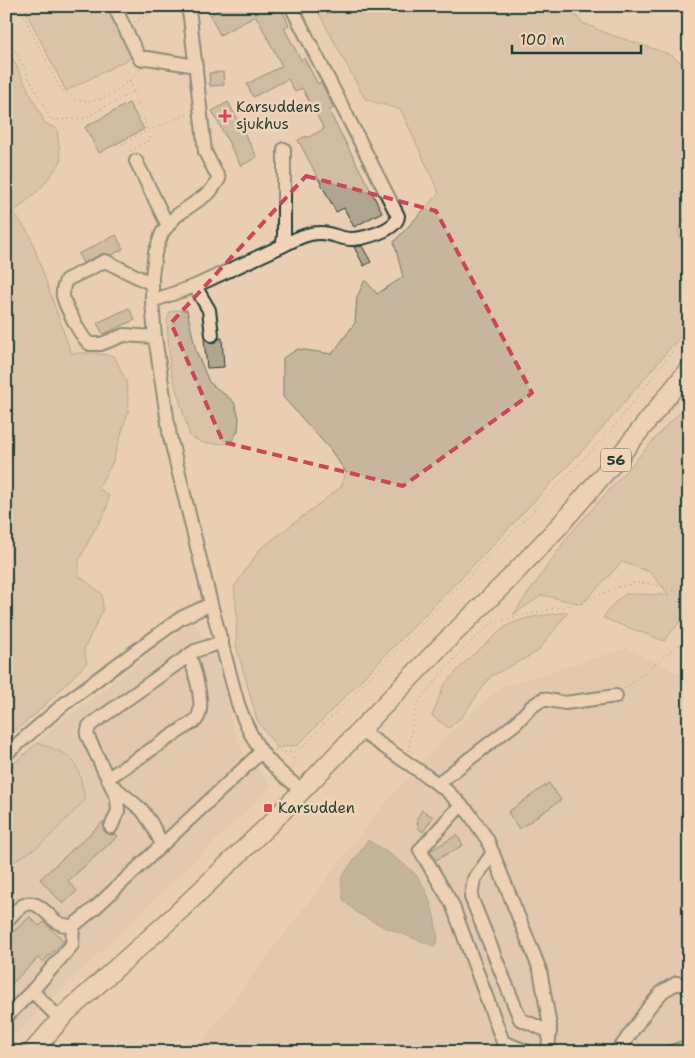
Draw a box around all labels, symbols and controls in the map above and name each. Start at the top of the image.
scale bar [512,22,641,54]
text: 100 m [520,30,565,50]
place label: Karsuddens sjukhus [236,97,320,134]
marker: Karsuddens sjukhus [218,109,232,123]
road number: 56 [601,448,631,472]
place label: Karsudden [278,798,355,818]
marker: Karsudden [262,802,274,814]

